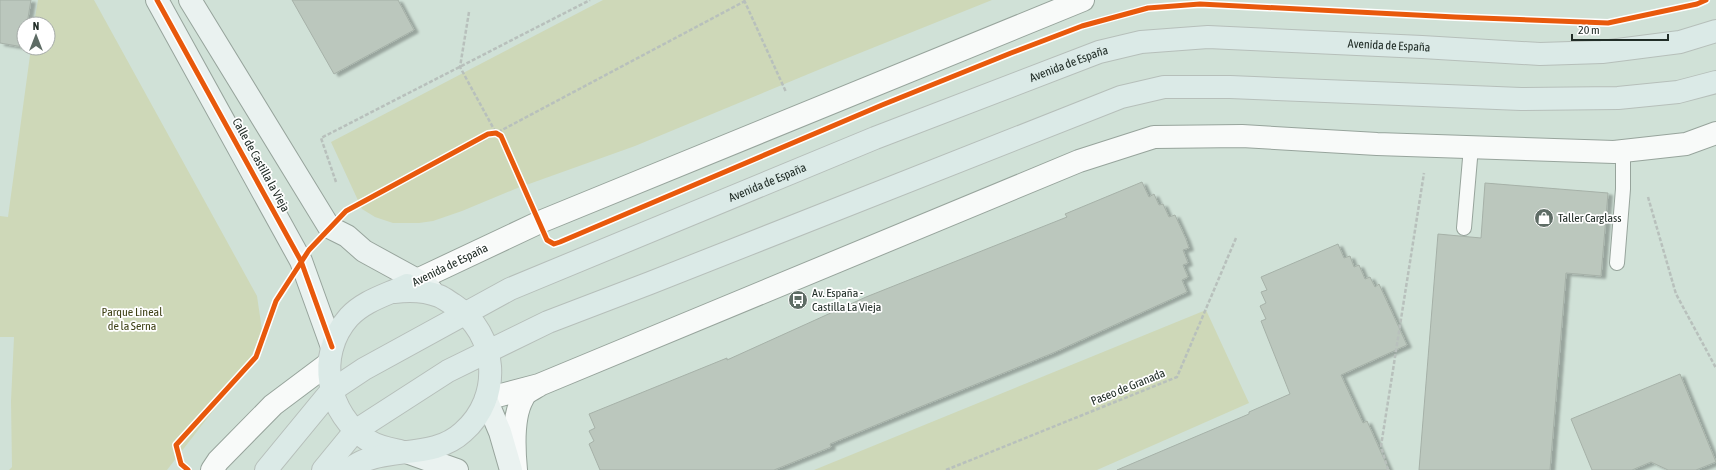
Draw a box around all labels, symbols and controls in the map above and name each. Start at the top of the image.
north arrow [16,16,56,56]
scale bar [1572,16,1668,42]
text: N [33,20,39,32]
text: 20 m [1578,23,1600,37]
street label: Avenida de España [1347,37,1431,54]
street label: Avenida de España [1028,43,1109,85]
street label: Calle de Castilla la Vieja [229,116,293,214]
street label: Avenida de España [727,160,808,205]
shop icon: Taller Carglass [1533,207,1555,229]
place label: Taller Carglass [1558,211,1621,225]
street label: Avenida de España [410,241,490,289]
place label: Av. España - Castilla La Vieja [812,286,881,314]
bus stop icon: Av. España - Castilla La Vieja [787,289,809,311]
park label: Parque Lineal de la Serna [102,305,163,333]
street label: Paseo de Granada [1089,366,1167,408]

